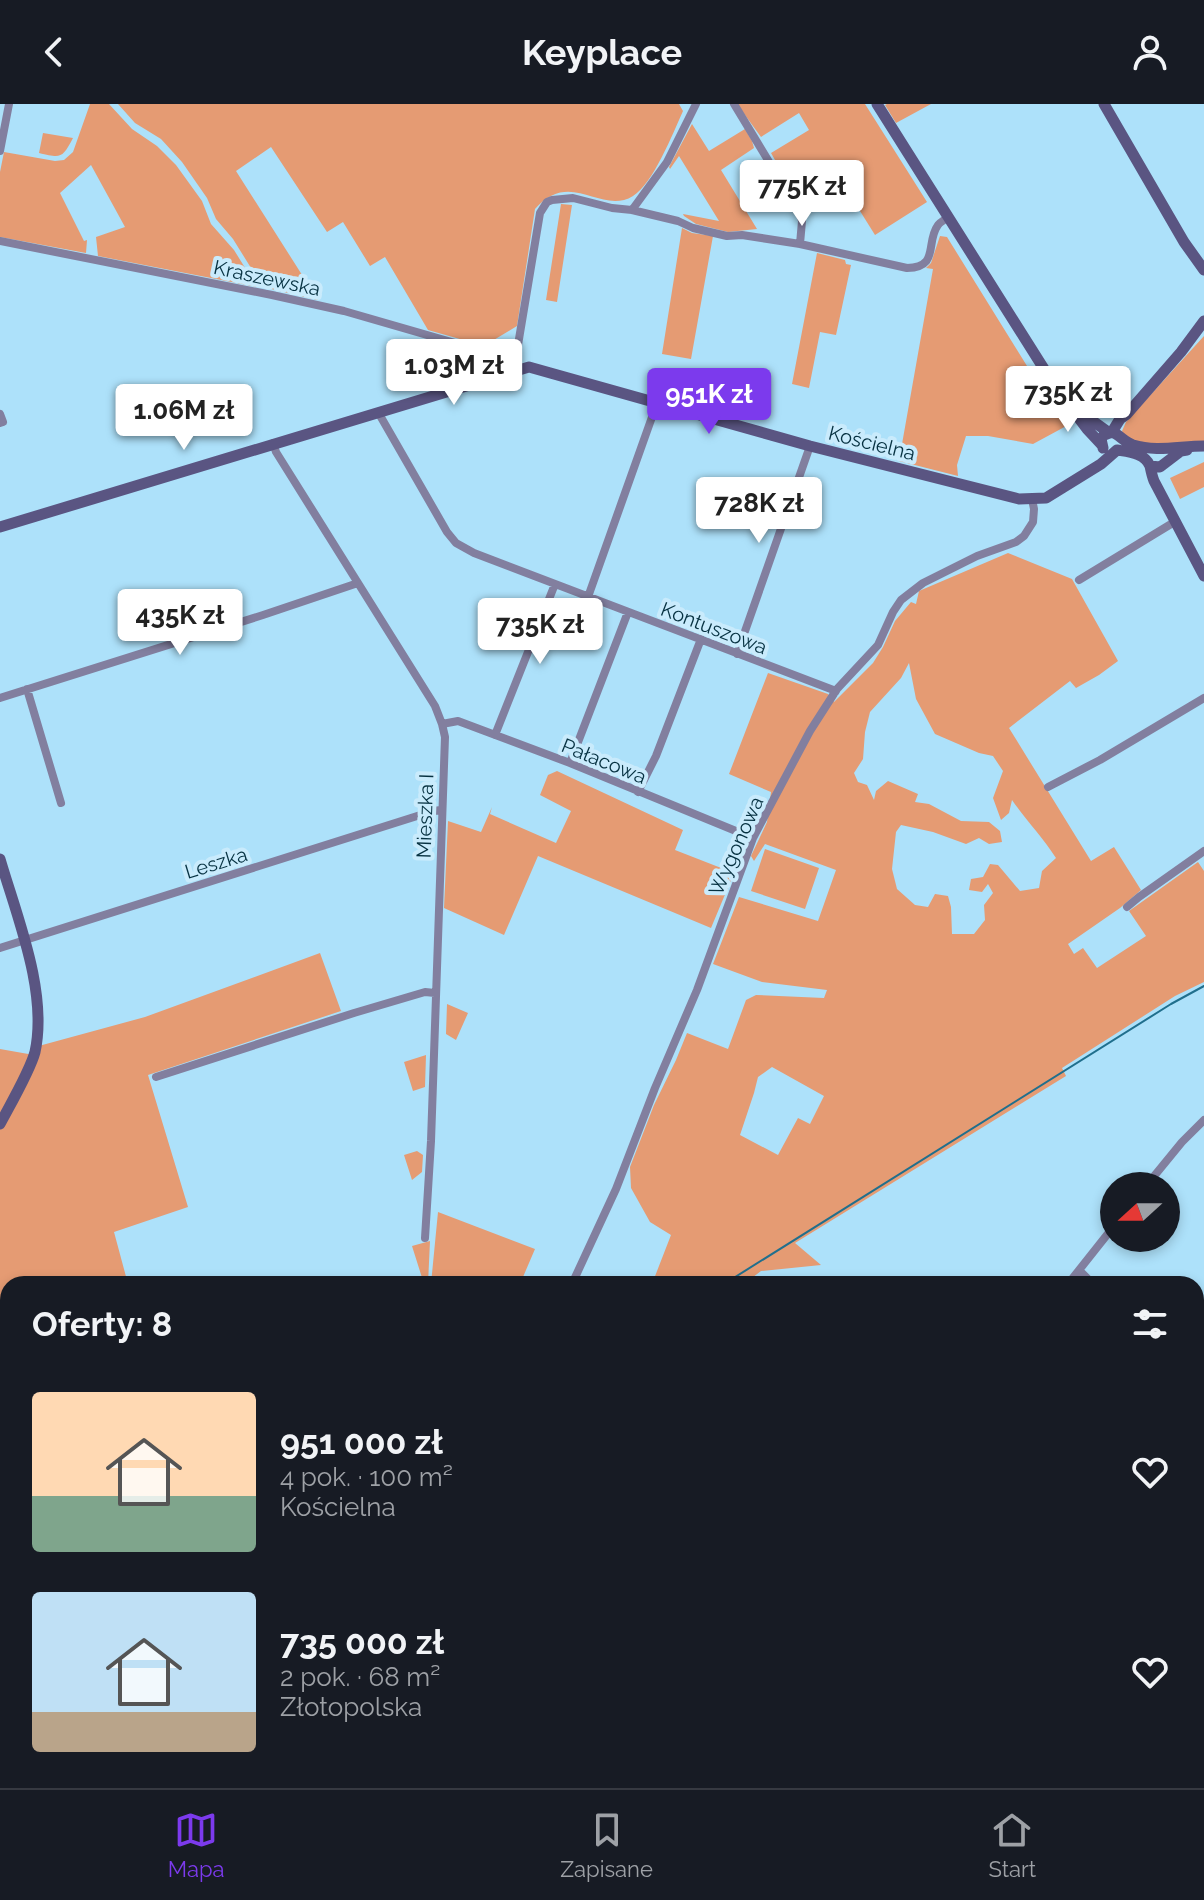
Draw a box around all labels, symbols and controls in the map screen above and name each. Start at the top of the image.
icon: back [32,30,76,74]
icon: person [1128,30,1172,74]
text: Keyplace [522,31,682,73]
pin: 775K zł [728,160,876,228]
text: 775K zł [758,171,846,201]
street label: Kraszewska [211,255,323,301]
pin: 1.03M zł [371,339,537,407]
text: 1.03M zł [404,350,504,380]
pin: 735K zł [994,366,1142,434]
pin: 951K zł [635,368,783,436]
text: 735K zł [1024,377,1112,407]
text: 951K zł [665,379,753,409]
pin: 1.06M zł [101,384,267,452]
text: 1.06M zł [134,395,234,425]
street label: Kościelna [826,421,918,465]
pin: 728K zł [685,477,833,545]
text: 728K zł [714,488,804,518]
pin: 435K zł [106,589,254,657]
street label: Kontuszowa [657,597,771,659]
pin: 735K zł [466,598,614,666]
text: 435K zł [136,600,224,630]
text: 735K zł [496,609,584,639]
street label: Pałacowa [558,733,650,789]
street label: Mieszka I [412,773,438,859]
street label: Wygonowa [704,793,768,899]
street label: Leszka [182,842,250,884]
north arrow [1100,1172,1180,1252]
map controls [1100,1172,1180,1252]
icon: filters [1128,1302,1172,1346]
text: Oferty: 8 [32,1304,172,1344]
text: 951 000 zł [280,1422,443,1462]
icon: home [96,1424,192,1520]
icon: heart [1128,1450,1172,1494]
text: 4 pok. · 100 m² [280,1462,453,1492]
text: Kościelna [280,1492,396,1522]
text: 735 000 zł [280,1622,444,1662]
icon: home [96,1624,192,1720]
icon: heart [1128,1650,1172,1694]
text: 2 pok. · 68 m² [280,1662,440,1692]
text: Złotopolska [280,1692,422,1722]
tab: Mapa [168,1808,225,1882]
tab: Zapisane [560,1808,653,1882]
tab: Start [989,1808,1036,1882]

